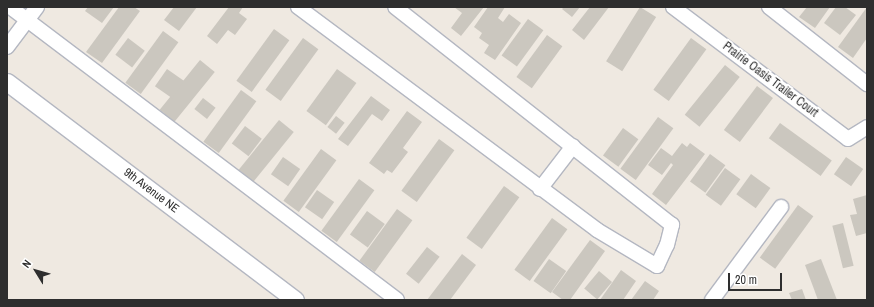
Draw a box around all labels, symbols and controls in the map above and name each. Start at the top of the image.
street label: Prairie Oasis Trailer Court [720,39,820,121]
street label: 9th Avenue NE [120,165,182,217]
north arrow [16,251,56,291]
text: N [19,257,34,271]
scale bar [730,265,784,291]
text: 20 m [735,272,757,288]

